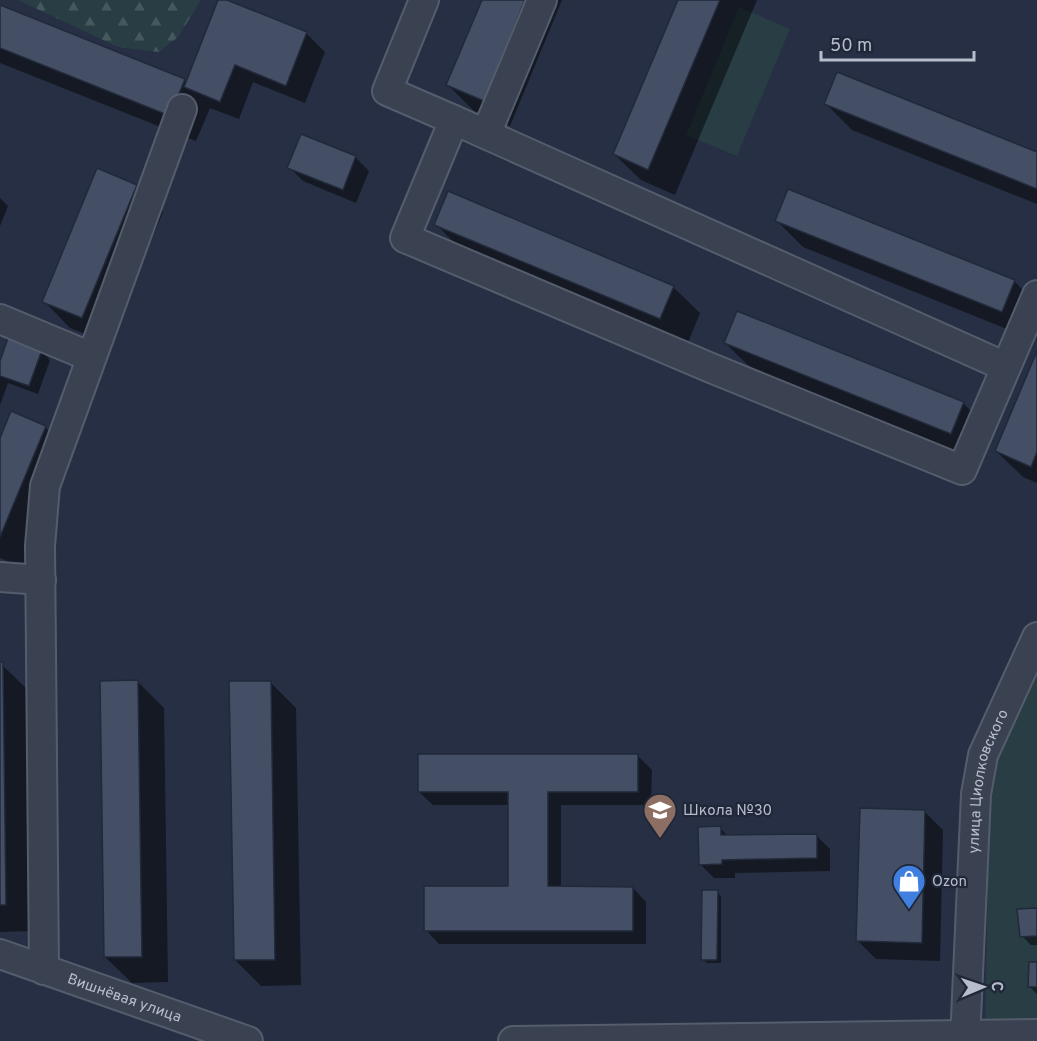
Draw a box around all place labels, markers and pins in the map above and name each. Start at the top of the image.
school or university icon: Школа №30 [642,792,678,839]
place label: Школа №30 [683,802,772,821]
shop icon: Ozon [891,863,927,910]
place label: Ozon [932,873,967,892]

